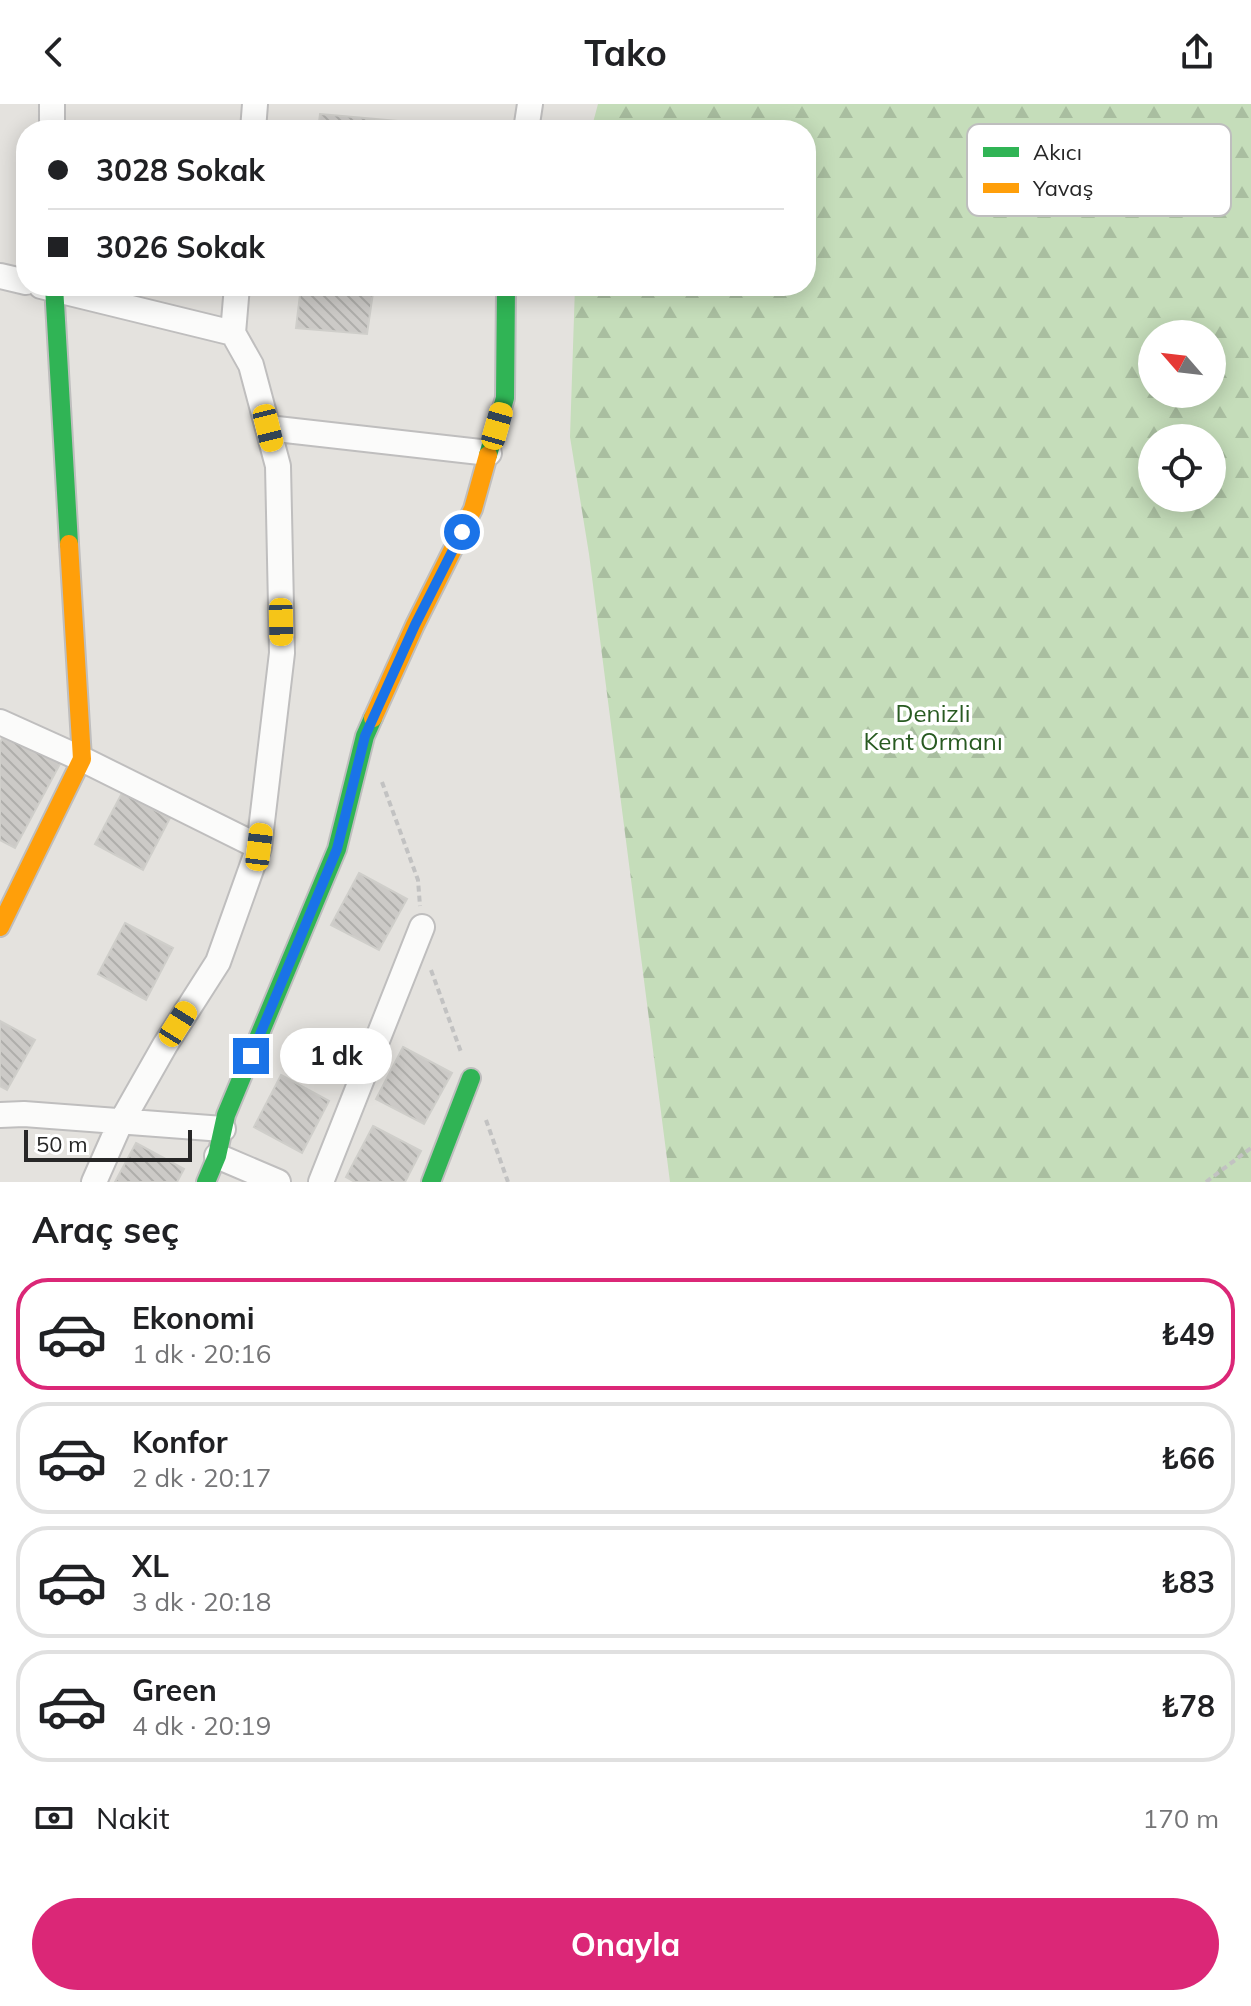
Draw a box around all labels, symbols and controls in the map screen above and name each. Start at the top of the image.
icon: back [32,30,76,74]
text: Tako [584,30,667,75]
icon: share [1175,30,1219,74]
legend [967,124,1231,216]
text: Akıcı [1033,138,1082,166]
text: 3028 Sokak [96,151,265,189]
text: Yavaş [1032,174,1093,202]
text: 3026 Sokak [96,228,265,266]
north arrow [1138,320,1226,408]
map controls [1138,320,1226,512]
car [479,400,515,452]
car [251,402,285,454]
button: locate [1138,424,1226,512]
route start [444,514,480,550]
car [269,598,293,646]
park label: Denizli Kent Ormanı [863,698,1003,756]
car [244,822,274,872]
car [155,997,201,1051]
callout: 1 dk [279,1028,391,1084]
route end [233,1038,269,1074]
text: 1 dk [309,1039,363,1072]
scale bar [24,1126,192,1162]
text: 50 m [36,1130,87,1158]
text: Araç seç [32,1207,179,1252]
icon: car [36,1298,108,1370]
text: Ekonomi [132,1299,255,1337]
text: ₺49 [1161,1315,1215,1353]
text: 1 dk · 20:16 [132,1337,271,1370]
icon: car [36,1422,108,1494]
text: Konfor [132,1423,228,1461]
text: ₺66 [1161,1439,1215,1477]
text: 2 dk · 20:17 [132,1461,271,1494]
icon: car [36,1546,108,1618]
text: XL [132,1547,169,1585]
text: ₺83 [1161,1563,1215,1601]
text: 3 dk · 20:18 [132,1585,271,1618]
icon: car [36,1670,108,1742]
text: Green [132,1671,217,1709]
text: ₺78 [1161,1687,1215,1725]
text: 4 dk · 20:19 [132,1709,271,1742]
icon: cash [32,1796,76,1840]
text: Nakit [96,1799,170,1837]
text: 170 m [1143,1802,1219,1835]
button: Onayla [32,1898,1219,1990]

